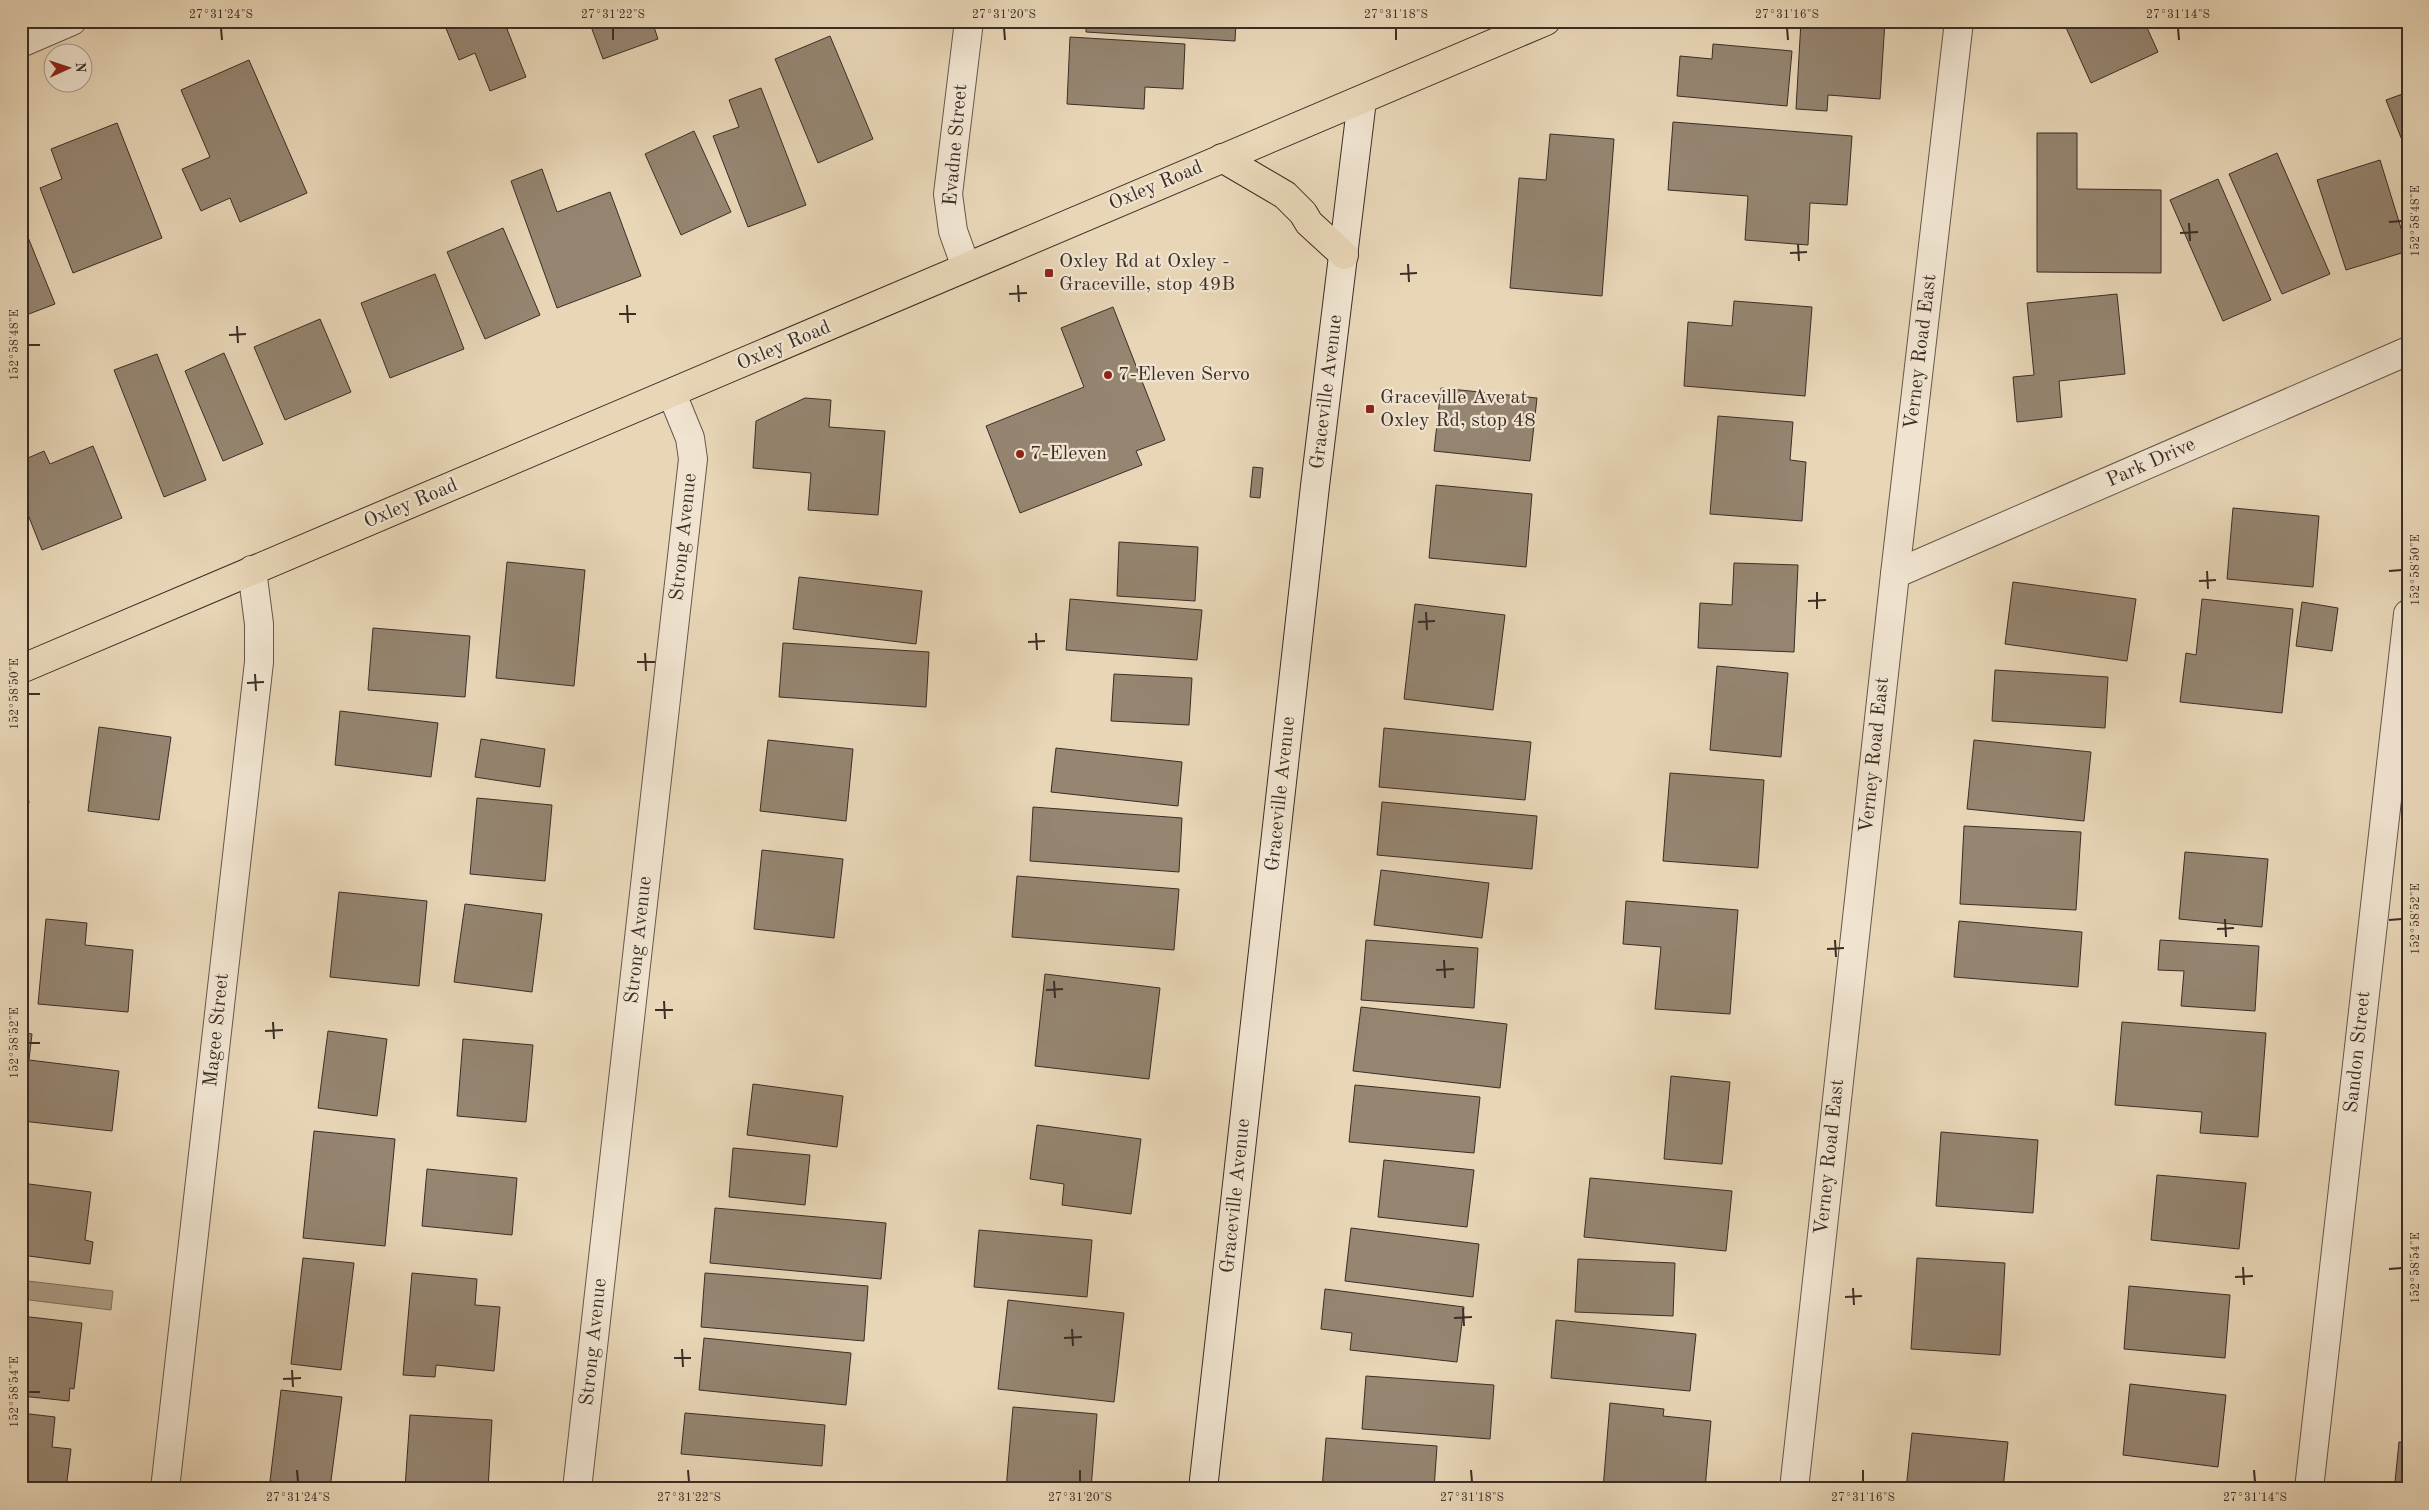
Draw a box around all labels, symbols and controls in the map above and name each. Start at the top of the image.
text: 27°31'24"S [189,9,253,21]
text: 27°31'22"S [581,9,645,21]
text: 27°31'20"S [972,9,1036,21]
text: 27°31'18"S [1364,9,1428,21]
text: 27°31'16"S [1755,9,1819,21]
text: 27°31'14"S [2146,9,2210,21]
north arrow [42,42,92,92]
text: N [73,62,87,73]
street label: Evadne Street [941,83,971,207]
street label: Oxley Road [1106,157,1206,215]
text: 152°58'48"E [2409,185,2422,257]
place label: Oxley Rd at Oxley - Graceville, stop 49B [1059,252,1235,295]
marker: Oxley Rd at Oxley - Graceville, stop 49B [1043,267,1055,279]
street label: Verney Road East [1902,273,1940,431]
text: 152°58'48"E [8,309,21,381]
street label: Graceville Avenue [1308,314,1346,470]
street label: Oxley Road [734,317,834,375]
place label: 7-Eleven Servo [1118,365,1250,385]
marker: 7-Eleven Servo [1102,369,1114,381]
place label: Graceville Ave at Oxley Rd, stop 48 [1380,388,1536,431]
marker: Graceville Ave at Oxley Rd, stop 48 [1364,403,1376,415]
street label: Park Drive [2104,435,2198,491]
place label: 7-Eleven [1030,444,1107,464]
marker: 7-Eleven [1014,448,1026,460]
street label: Strong Avenue [667,472,701,602]
street label: Oxley Road [361,475,461,533]
text: 152°58'50"E [2409,534,2422,606]
text: 152°58'50"E [8,658,21,730]
street label: Verney Road East [1857,676,1893,834]
street label: Graceville Avenue [1263,716,1299,872]
street label: Strong Avenue [622,875,656,1005]
text: 152°58'52"E [2409,883,2422,955]
street label: Magee Street [201,972,233,1088]
street label: Sandon Street [2342,990,2374,1114]
text: 152°58'52"E [8,1007,21,1079]
street label: Verney Road East [1812,1078,1848,1236]
street label: Graceville Avenue [1218,1118,1254,1274]
text: 152°58'54"E [2409,1232,2422,1304]
street label: Strong Avenue [577,1277,611,1407]
text: 152°58'54"E [8,1356,21,1428]
text: 27°31'24"S [266,1492,330,1504]
text: 27°31'22"S [657,1492,721,1504]
text: 27°31'20"S [1048,1492,1112,1504]
text: 27°31'18"S [1440,1492,1504,1504]
text: 27°31'16"S [1831,1492,1895,1504]
text: 27°31'14"S [2223,1492,2287,1504]

